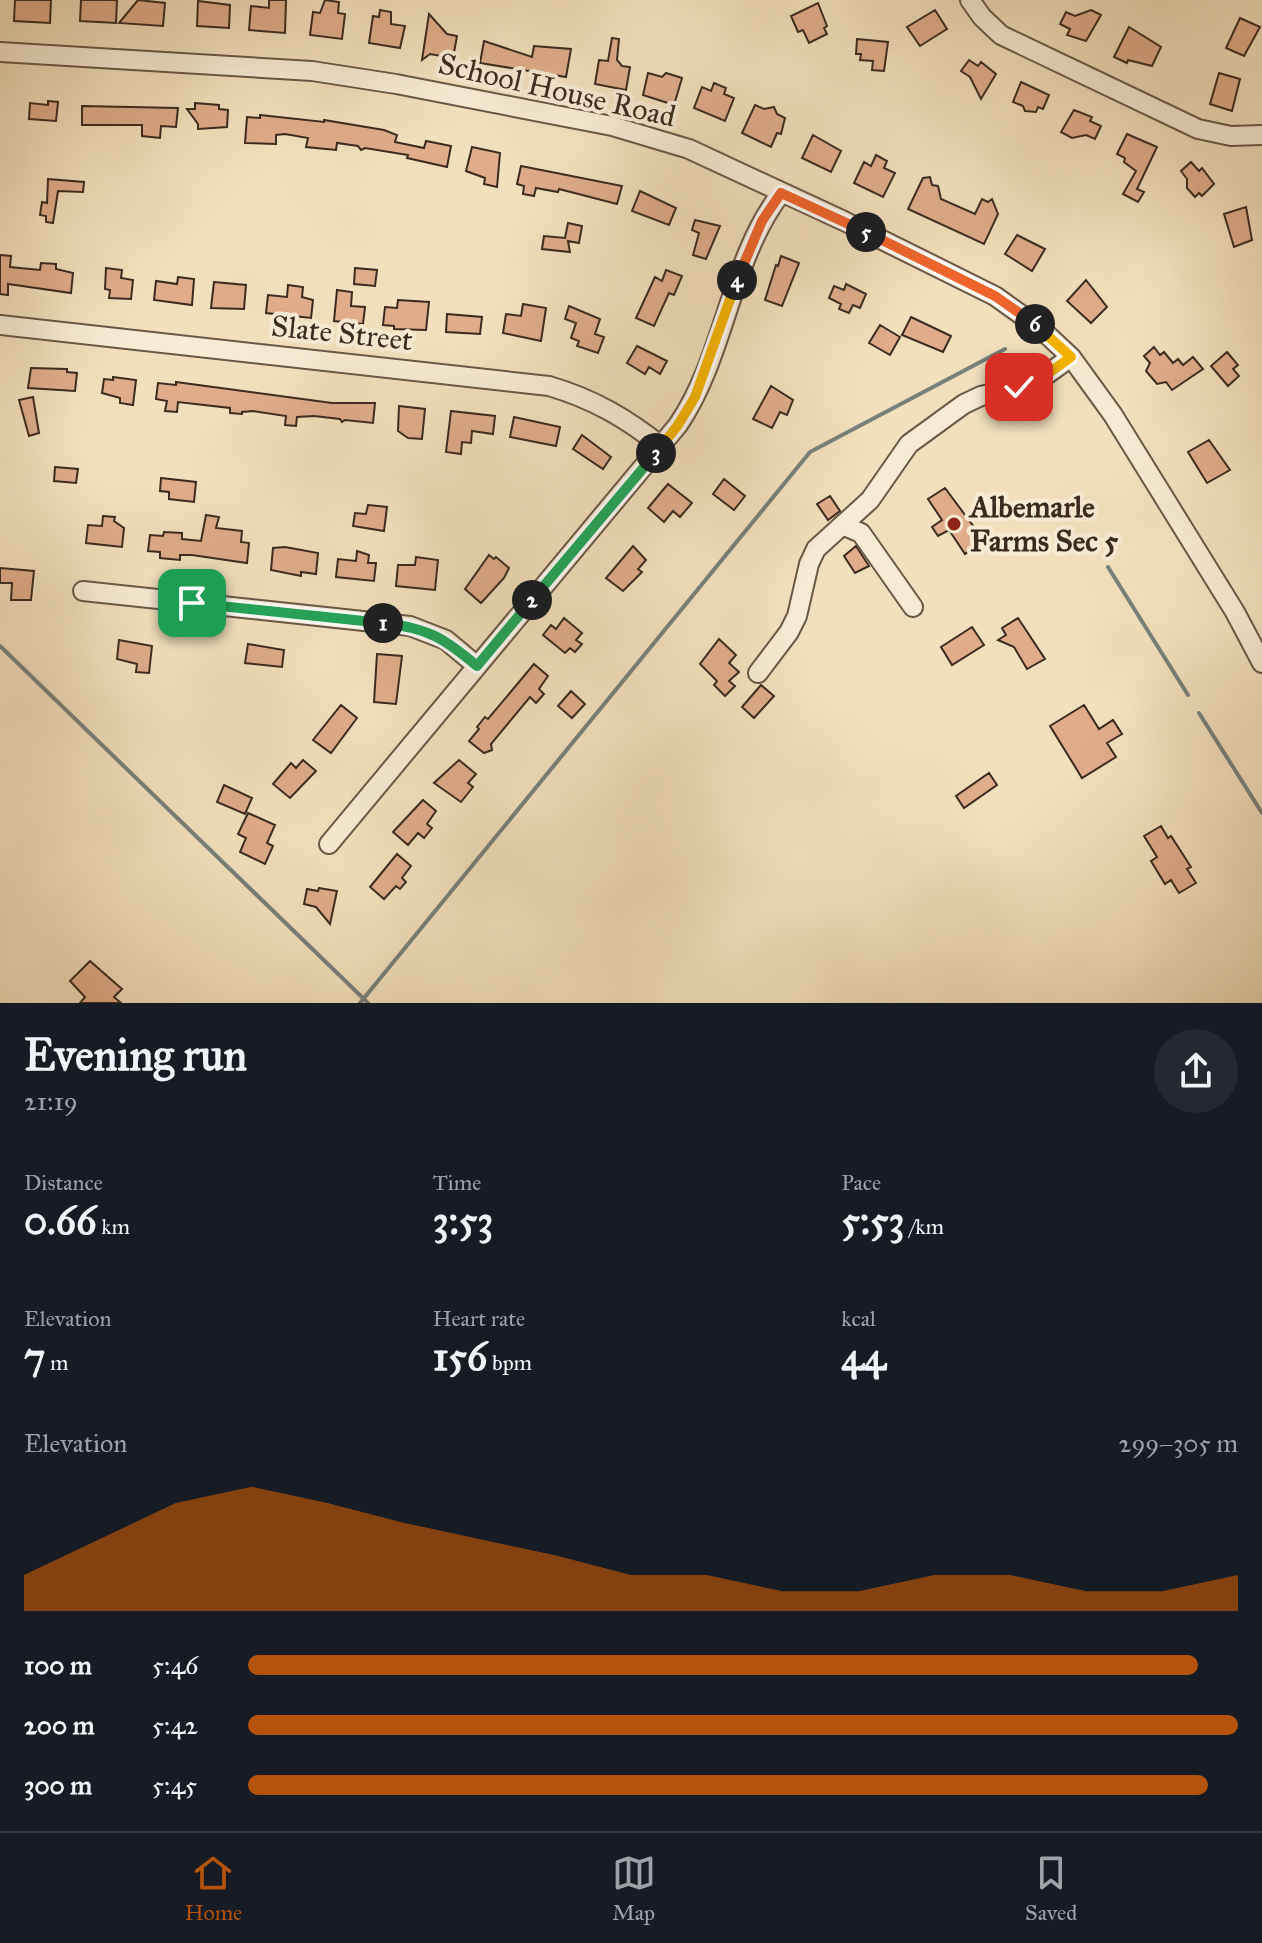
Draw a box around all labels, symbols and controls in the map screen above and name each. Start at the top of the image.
street label: School House Road [435,45,679,135]
pin: 5 [846,212,886,252]
text: 5 [861,218,871,245]
pin: 4 [717,260,757,300]
text: 4 [731,266,743,293]
pin: 6 [1015,304,1055,344]
street label: Slate Street [269,308,415,358]
text: 6 [1029,310,1041,337]
pin [985,353,1053,421]
icon: check [997,365,1041,409]
pin: 3 [636,433,676,473]
text: 3 [652,439,660,466]
place label: Albemarle Farms Sec 5 [968,489,1118,559]
marker: Albemarle Farms Sec 5 [945,515,963,533]
pin [158,569,226,637]
pin: 2 [512,580,552,620]
icon: arrive [170,581,214,625]
text: 2 [527,586,537,613]
pin: 1 [363,603,403,643]
text: 1 [379,609,387,636]
text: Evening run [24,1028,247,1082]
button: share [1154,1029,1238,1113]
text: 21:19 [24,1085,78,1117]
text: Distance [24,1169,103,1196]
text: Time [433,1169,481,1196]
text: Pace [841,1169,881,1196]
text: 0.66 [24,1196,97,1245]
text: 3:53 [433,1196,493,1245]
text: 5:53 [841,1196,905,1245]
text: km [97,1213,130,1240]
text: /km [905,1213,944,1240]
text: Elevation [24,1305,111,1332]
text: Heart rate [433,1305,525,1332]
text: kcal [841,1305,876,1332]
text: 7 [24,1332,45,1381]
text: 156 [433,1332,487,1381]
text: 44 [841,1332,886,1381]
text: m [45,1349,69,1376]
text: bpm [487,1349,532,1376]
text: Elevation [24,1427,127,1459]
text: 299–305 m [1119,1427,1238,1459]
text: 100 m [24,1649,92,1681]
text: 5:46 [152,1649,198,1681]
text: 200 m [24,1709,95,1741]
text: 5:42 [152,1709,198,1741]
text: 300 m [24,1769,92,1801]
text: 5:45 [152,1769,197,1801]
tab: Home [185,1851,242,1926]
tab: Map [612,1851,656,1926]
tab: Saved [1025,1851,1077,1926]

